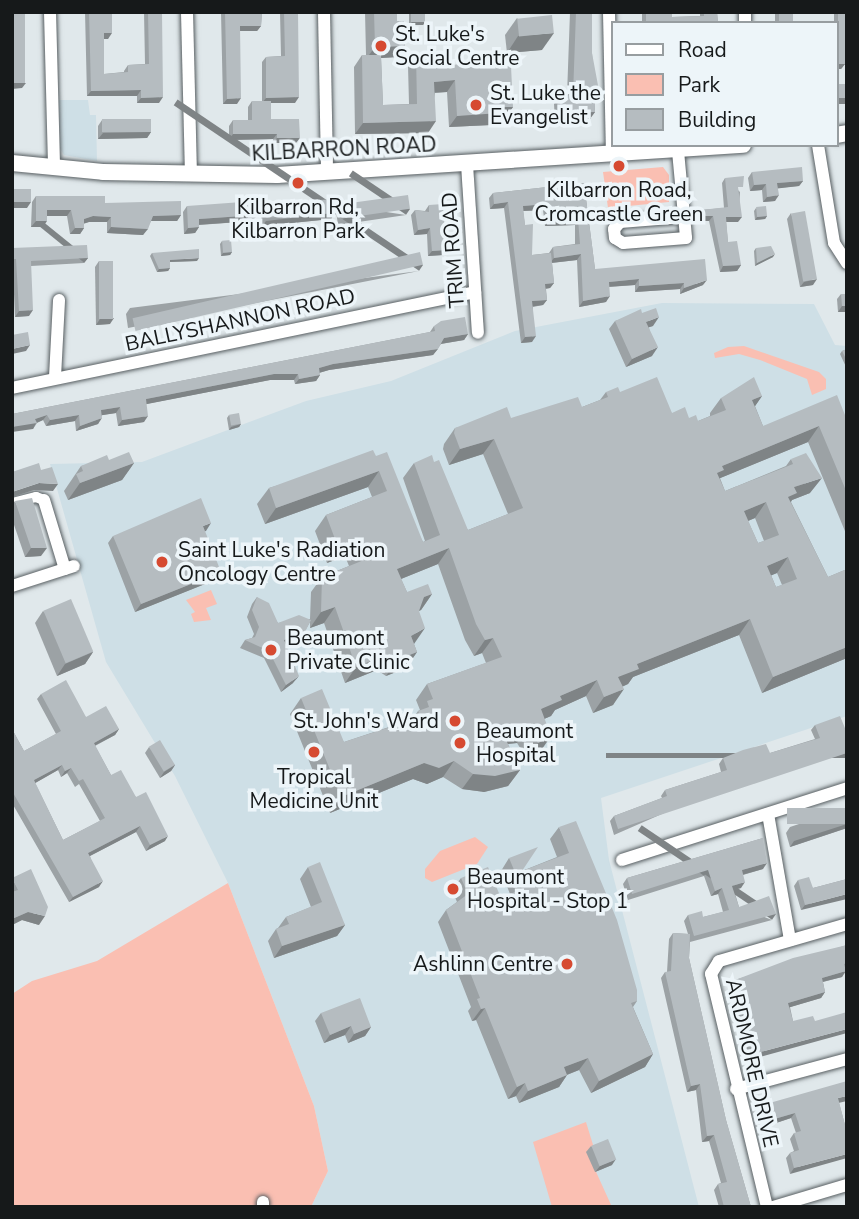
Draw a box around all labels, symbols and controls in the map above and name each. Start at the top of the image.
place label: St. Luke's Social Centre [395,21,519,71]
legend [610,21,838,147]
text: Road [678,36,727,64]
marker: St. Luke's Social Centre [373,38,389,54]
text: Park [678,71,720,99]
place label: St. Luke the Evangelist [490,80,601,130]
marker: St. Luke the Evangelist [468,97,484,113]
text: Building [678,106,756,134]
street label: KILBARRON ROAD [251,132,437,166]
marker: Kilbarron Road, Cromcastle Green [611,158,627,174]
marker: Kilbarron Rd, Kilbarron Park [290,175,306,191]
place label: Kilbarron Road, Cromcastle Green [535,177,703,227]
street label: TRIM ROAD [436,191,470,309]
place label: Kilbarron Rd, Kilbarron Park [231,194,365,244]
street label: BALLYSHANNON ROAD [123,283,357,357]
place label: Saint Luke's Radiation Oncology Centre [178,537,385,587]
marker: Saint Luke's Radiation Oncology Centre [152,552,172,572]
place label: Beaumont Private Clinic [287,625,410,675]
marker: Beaumont Private Clinic [261,640,281,660]
place label: St. John's Ward [293,708,439,734]
marker: St. John's Ward [445,711,465,731]
place label: Beaumont Hospital [476,718,573,768]
marker: Beaumont Hospital [450,733,470,753]
marker: Tropical Medicine Unit [304,742,324,762]
place label: Tropical Medicine Unit [250,764,378,814]
place label: Beaumont Hospital - Stop 1 [467,864,628,914]
marker: Beaumont Hospital - Stop 1 [445,881,461,897]
place label: Ashlinn Centre [413,951,553,977]
marker: Ashlinn Centre [559,956,575,972]
street label: ARDMORE DRIVE [720,976,784,1150]

